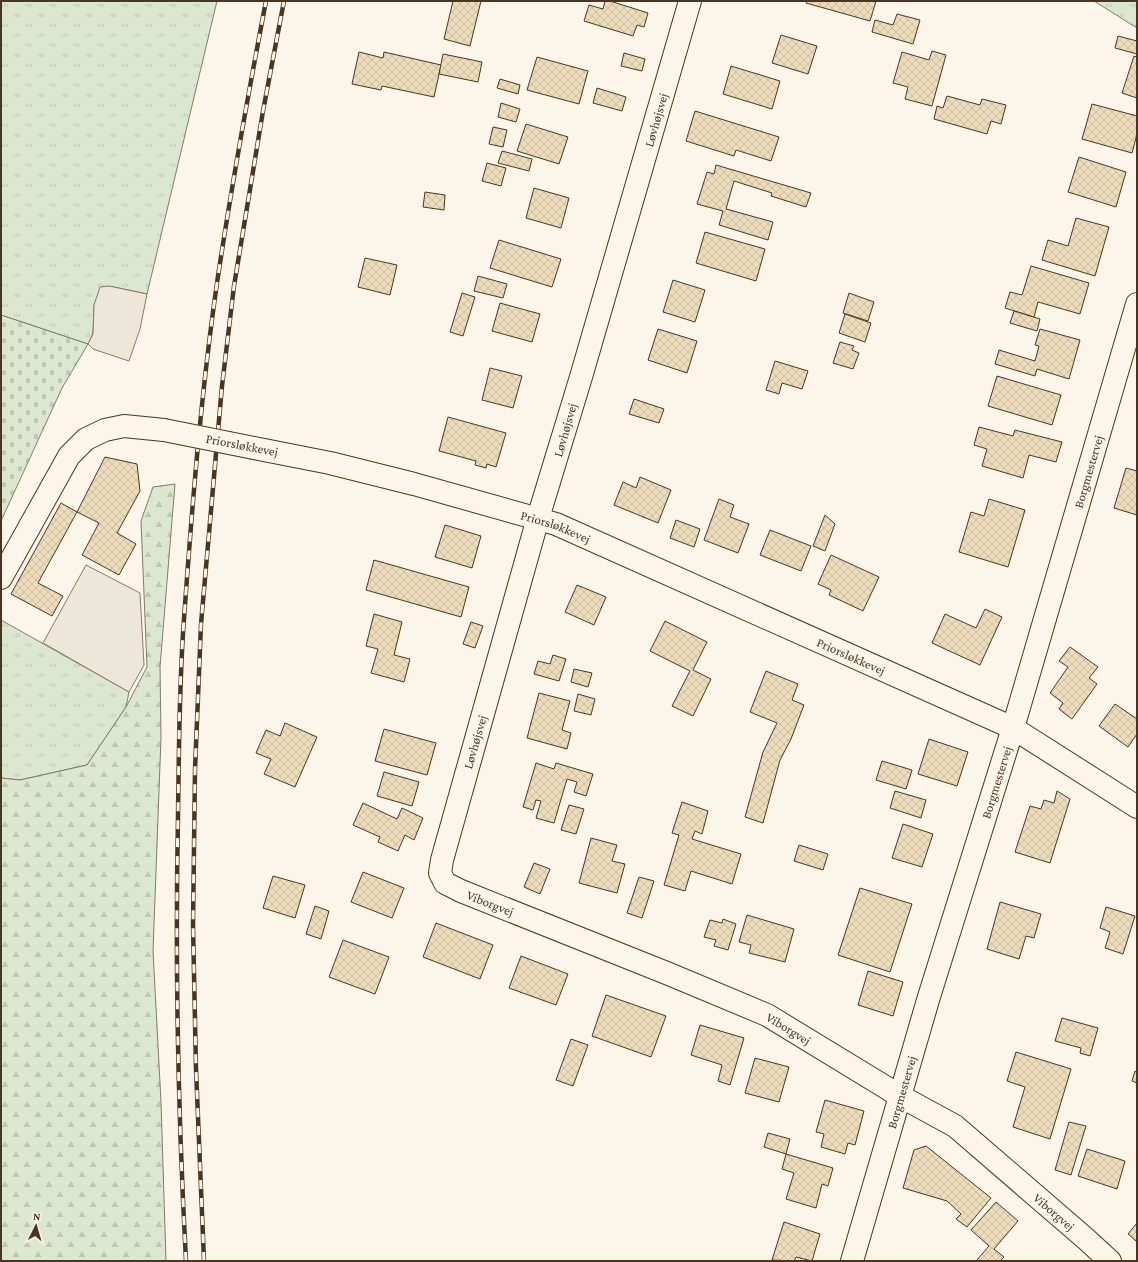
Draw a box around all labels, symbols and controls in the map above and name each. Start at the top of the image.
street label: Løvhøjsvej [641,91,672,149]
street label: Løvhøjsvej [550,401,581,459]
street label: Priorsløkkevej [204,431,279,460]
street label: Borgmestervej [1070,433,1107,510]
street label: Priorsløkkevej [519,507,593,547]
street label: Priorsløkkevej [815,634,888,679]
street label: Løvhøjsvej [460,713,491,771]
street label: Borgmestervej [978,744,1015,820]
street label: Viborgvej [465,887,516,920]
street label: Viborgvej [764,1009,814,1048]
street label: Borgmestervej [884,1054,920,1130]
street label: Viborgvej [1031,1190,1078,1234]
north arrow [16,1206,56,1246]
text: N [33,1210,42,1222]

